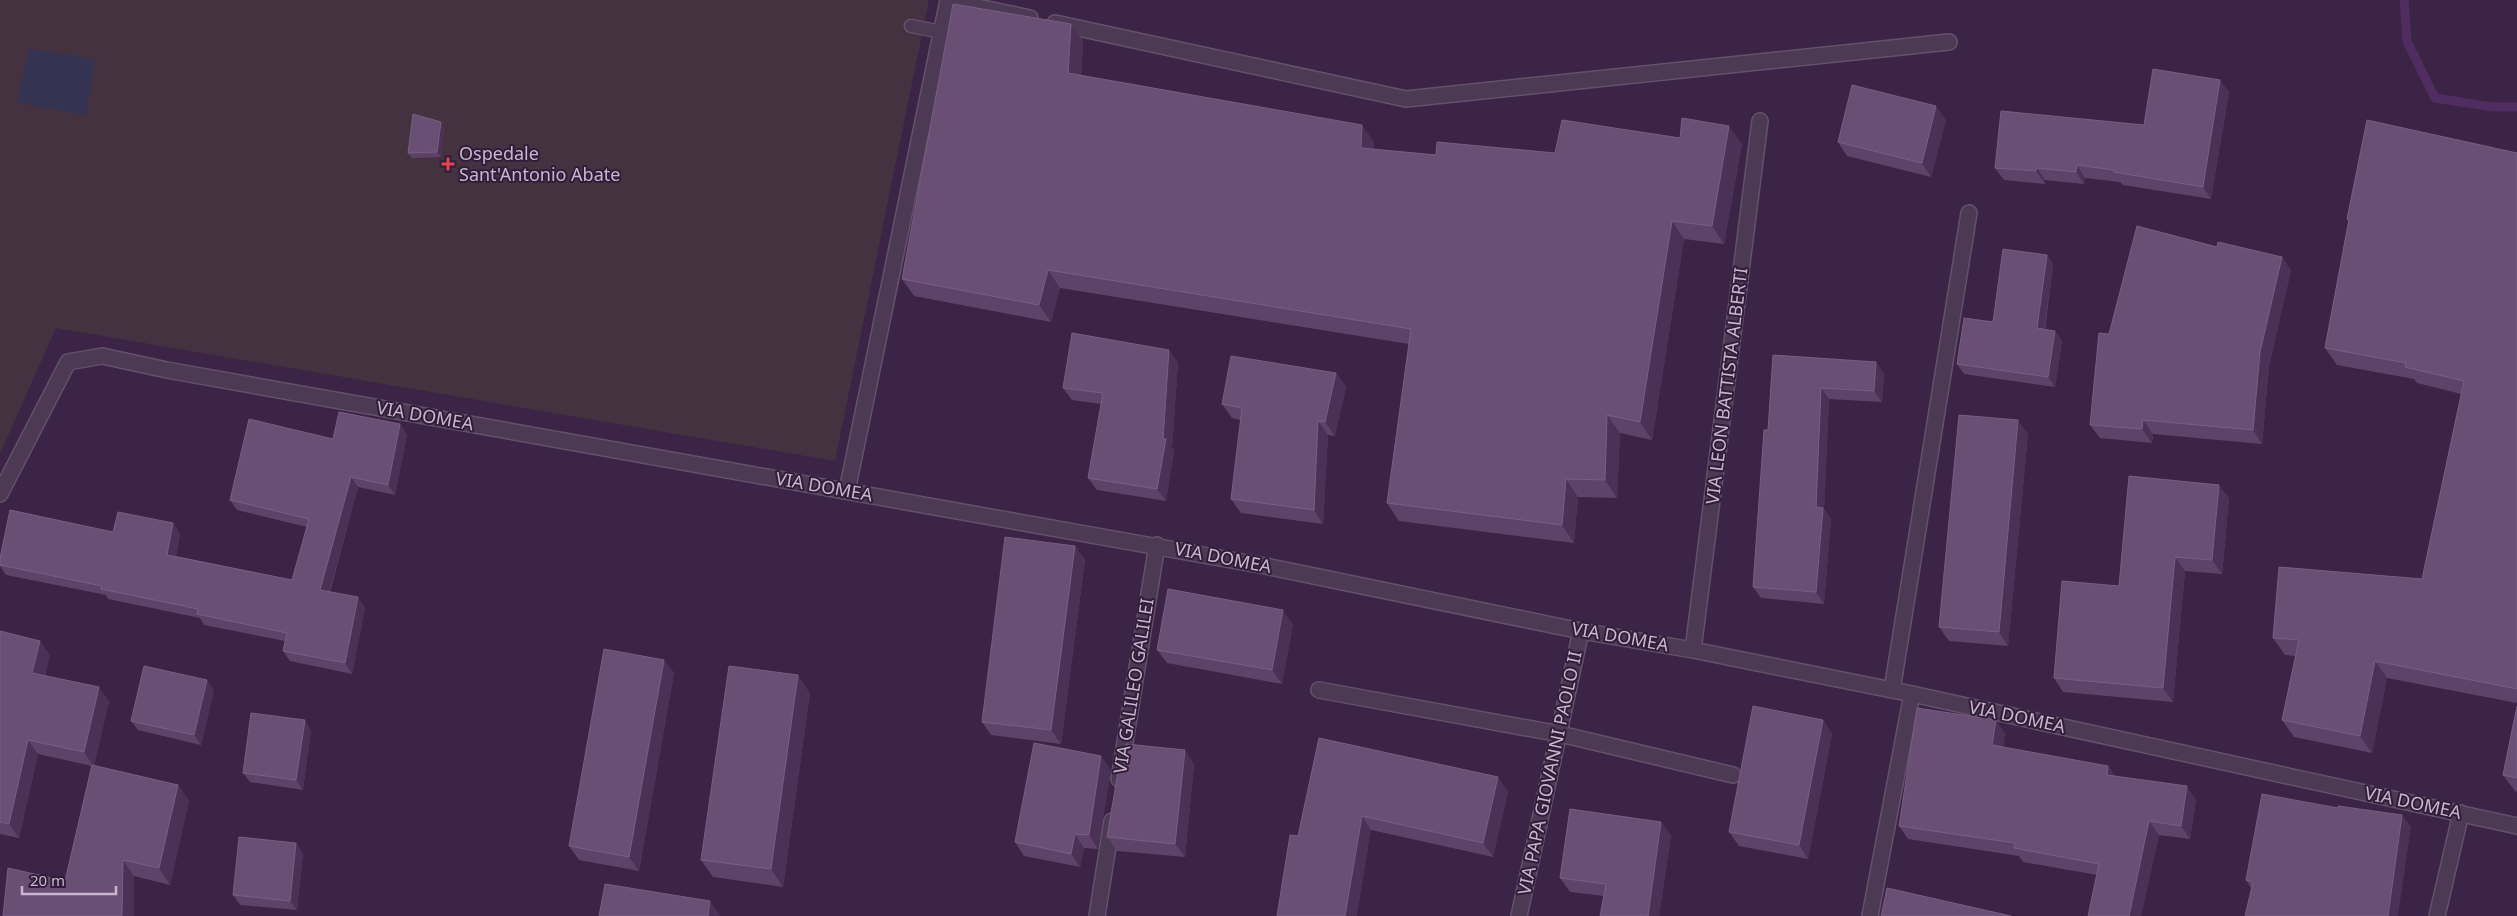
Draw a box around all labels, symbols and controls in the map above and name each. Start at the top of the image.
place label: Ospedale Sant'Antonio Abate [459,141,620,186]
marker: Ospedale Sant'Antonio Abate [441,157,455,171]
street label: VIA LEON BATTISTA ALBERTI [1700,266,1752,506]
street label: VIA DOMEA [375,395,476,435]
street label: VIA DOMEA [774,466,875,506]
street label: VIA DOMEA [1173,536,1274,578]
street label: VIA GALILEO GALILEI [1107,597,1159,775]
street label: VIA DOMEA [1570,616,1671,656]
street label: VIA PAPA GIOVANNI PAOLO II [1511,649,1587,897]
street label: VIA DOMEA [1967,694,2068,738]
street label: VIA DOMEA [2363,780,2464,824]
scale bar [22,864,116,896]
text: 20 m [30,870,65,890]

